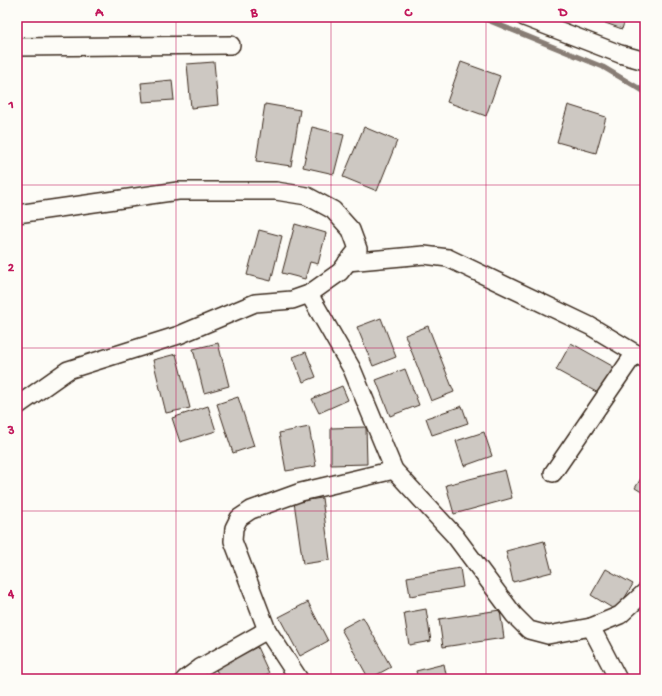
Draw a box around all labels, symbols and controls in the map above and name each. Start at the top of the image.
text: A [94,6,104,21]
text: B [250,6,259,21]
text: C [403,6,413,21]
text: D [558,6,568,21]
text: 1 [7,98,14,113]
text: 2 [8,261,15,276]
text: 3 [7,424,15,439]
text: 4 [7,587,15,602]

